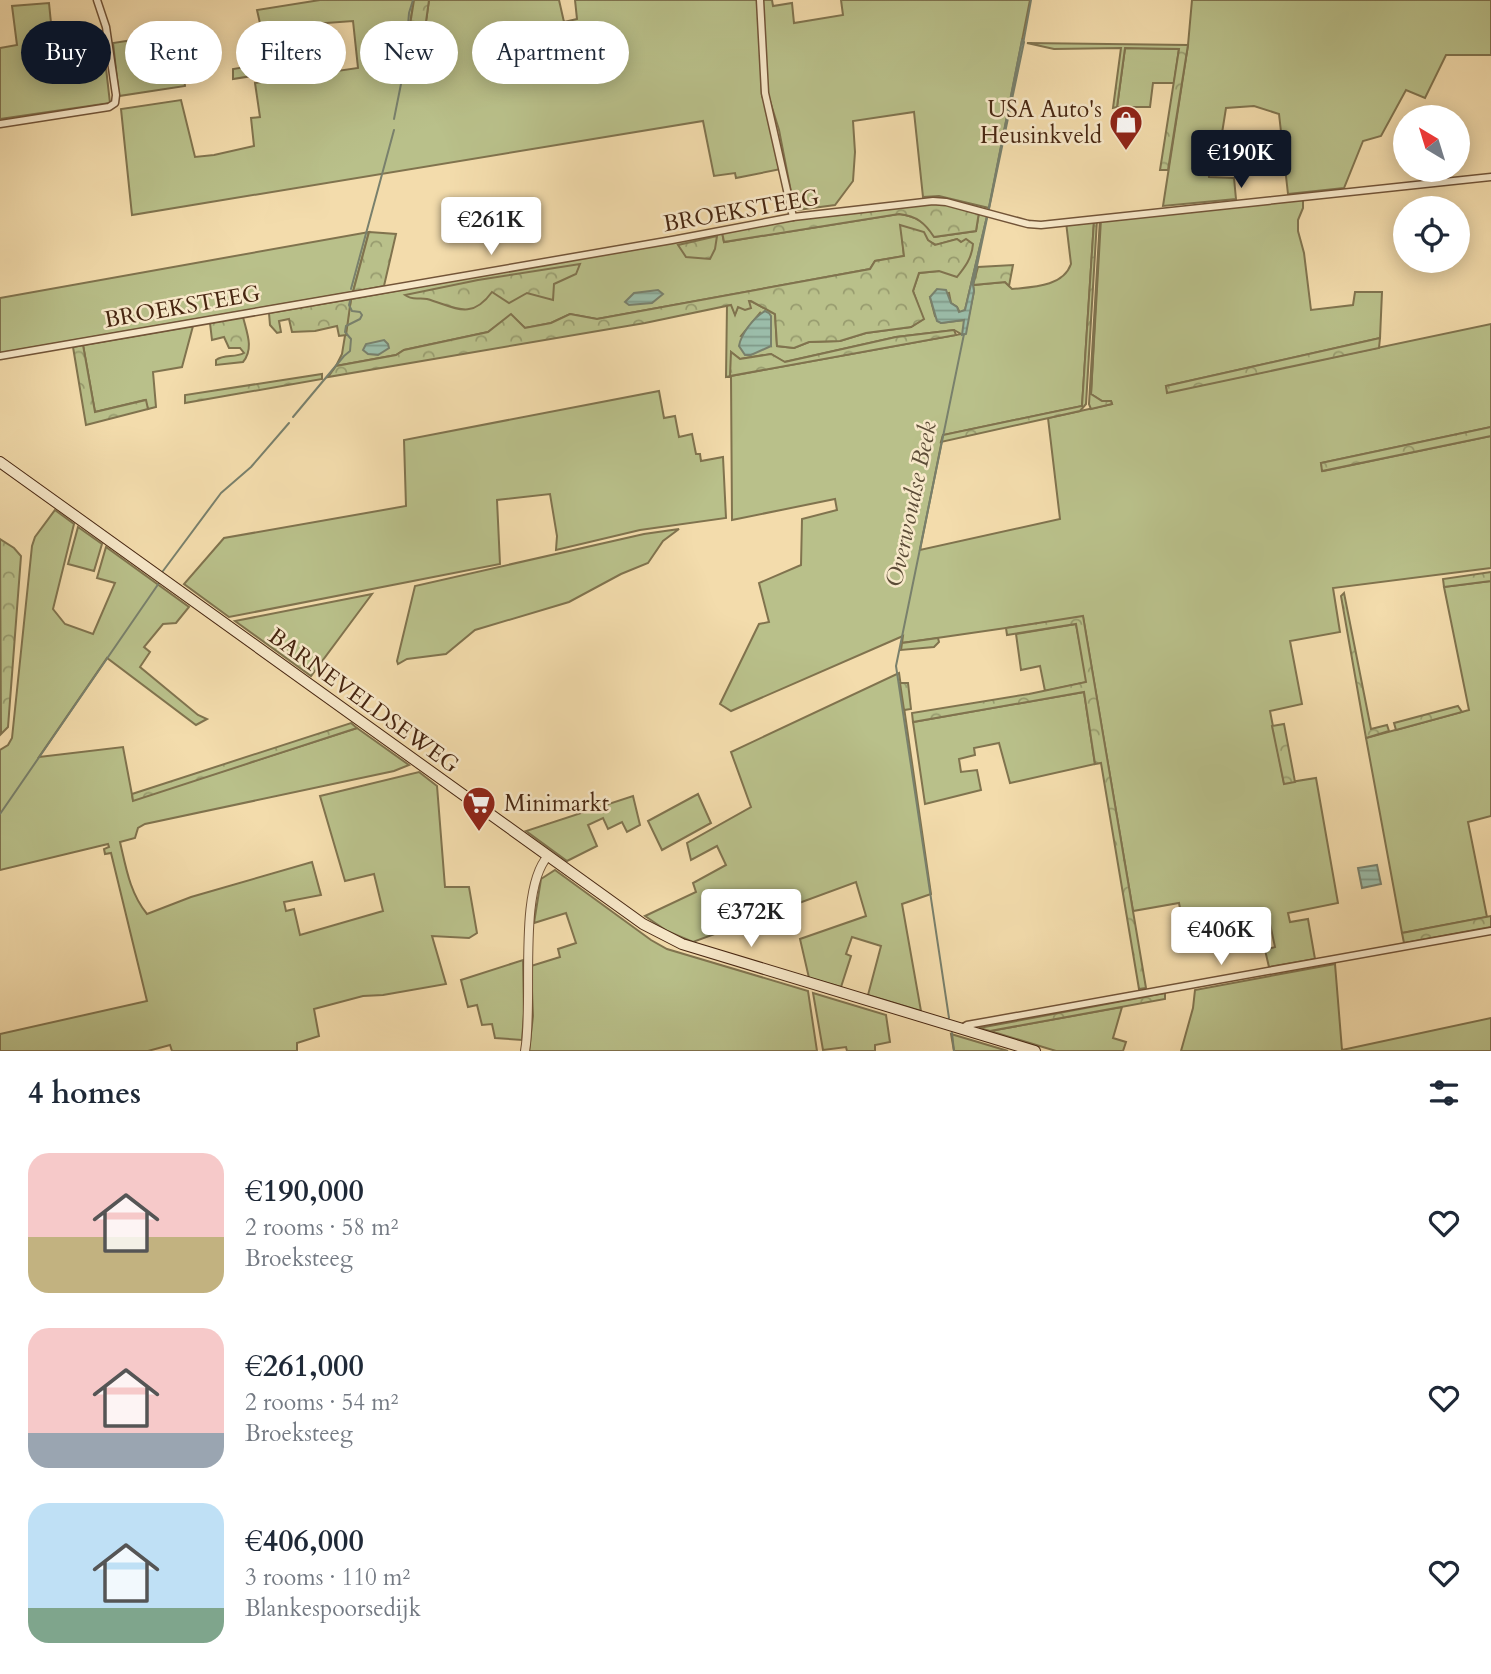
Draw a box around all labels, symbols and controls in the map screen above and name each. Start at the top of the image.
chip: Buy [21,21,111,84]
chip: Rent [125,21,222,84]
chip: Filters [236,21,346,84]
chip: New [360,21,458,84]
chip: Apartment [472,21,629,84]
place label: USA Auto's Heusinkveld [980,94,1103,151]
shop icon: USA Auto's Heusinkveld [1107,103,1145,152]
north arrow [1393,105,1470,182]
map controls [1393,105,1470,273]
pin: €190K [1192,130,1290,190]
text: €190K [1207,137,1275,168]
street label: BROEKSTEEG [661,182,821,239]
button: locate [1393,196,1470,273]
pin: €261K [442,198,540,257]
text: €261K [457,204,525,235]
street label: BROEKSTEEG [102,278,262,335]
water label: Overwoudse Beek [878,418,945,590]
street label: BARNEVELDSEWEG [262,621,465,780]
supermarket icon: Minimarkt [460,784,498,833]
place label: Minimarkt [504,788,609,819]
pin: €372K [702,890,800,949]
text: €372K [717,896,785,927]
pin: €406K [1172,908,1270,967]
text: €406K [1187,914,1255,945]
text: 4 homes [28,1073,141,1114]
icon: filters [1425,1074,1463,1112]
text: €190,000 [245,1171,364,1212]
icon: home [84,1181,168,1265]
icon: heart [1425,1204,1463,1242]
text: 2 rooms · 58 m² [245,1212,398,1243]
text: Broeksteeg [245,1243,353,1274]
text: €261,000 [245,1346,364,1387]
icon: home [84,1356,168,1440]
icon: heart [1425,1379,1463,1417]
text: 2 rooms · 54 m² [245,1387,398,1418]
text: Broeksteeg [245,1418,353,1449]
text: €406,000 [245,1521,364,1562]
icon: home [84,1531,168,1615]
icon: heart [1425,1554,1463,1592]
text: 3 rooms · 110 m² [245,1562,410,1593]
text: Blankespoorsedijk [245,1593,421,1624]

